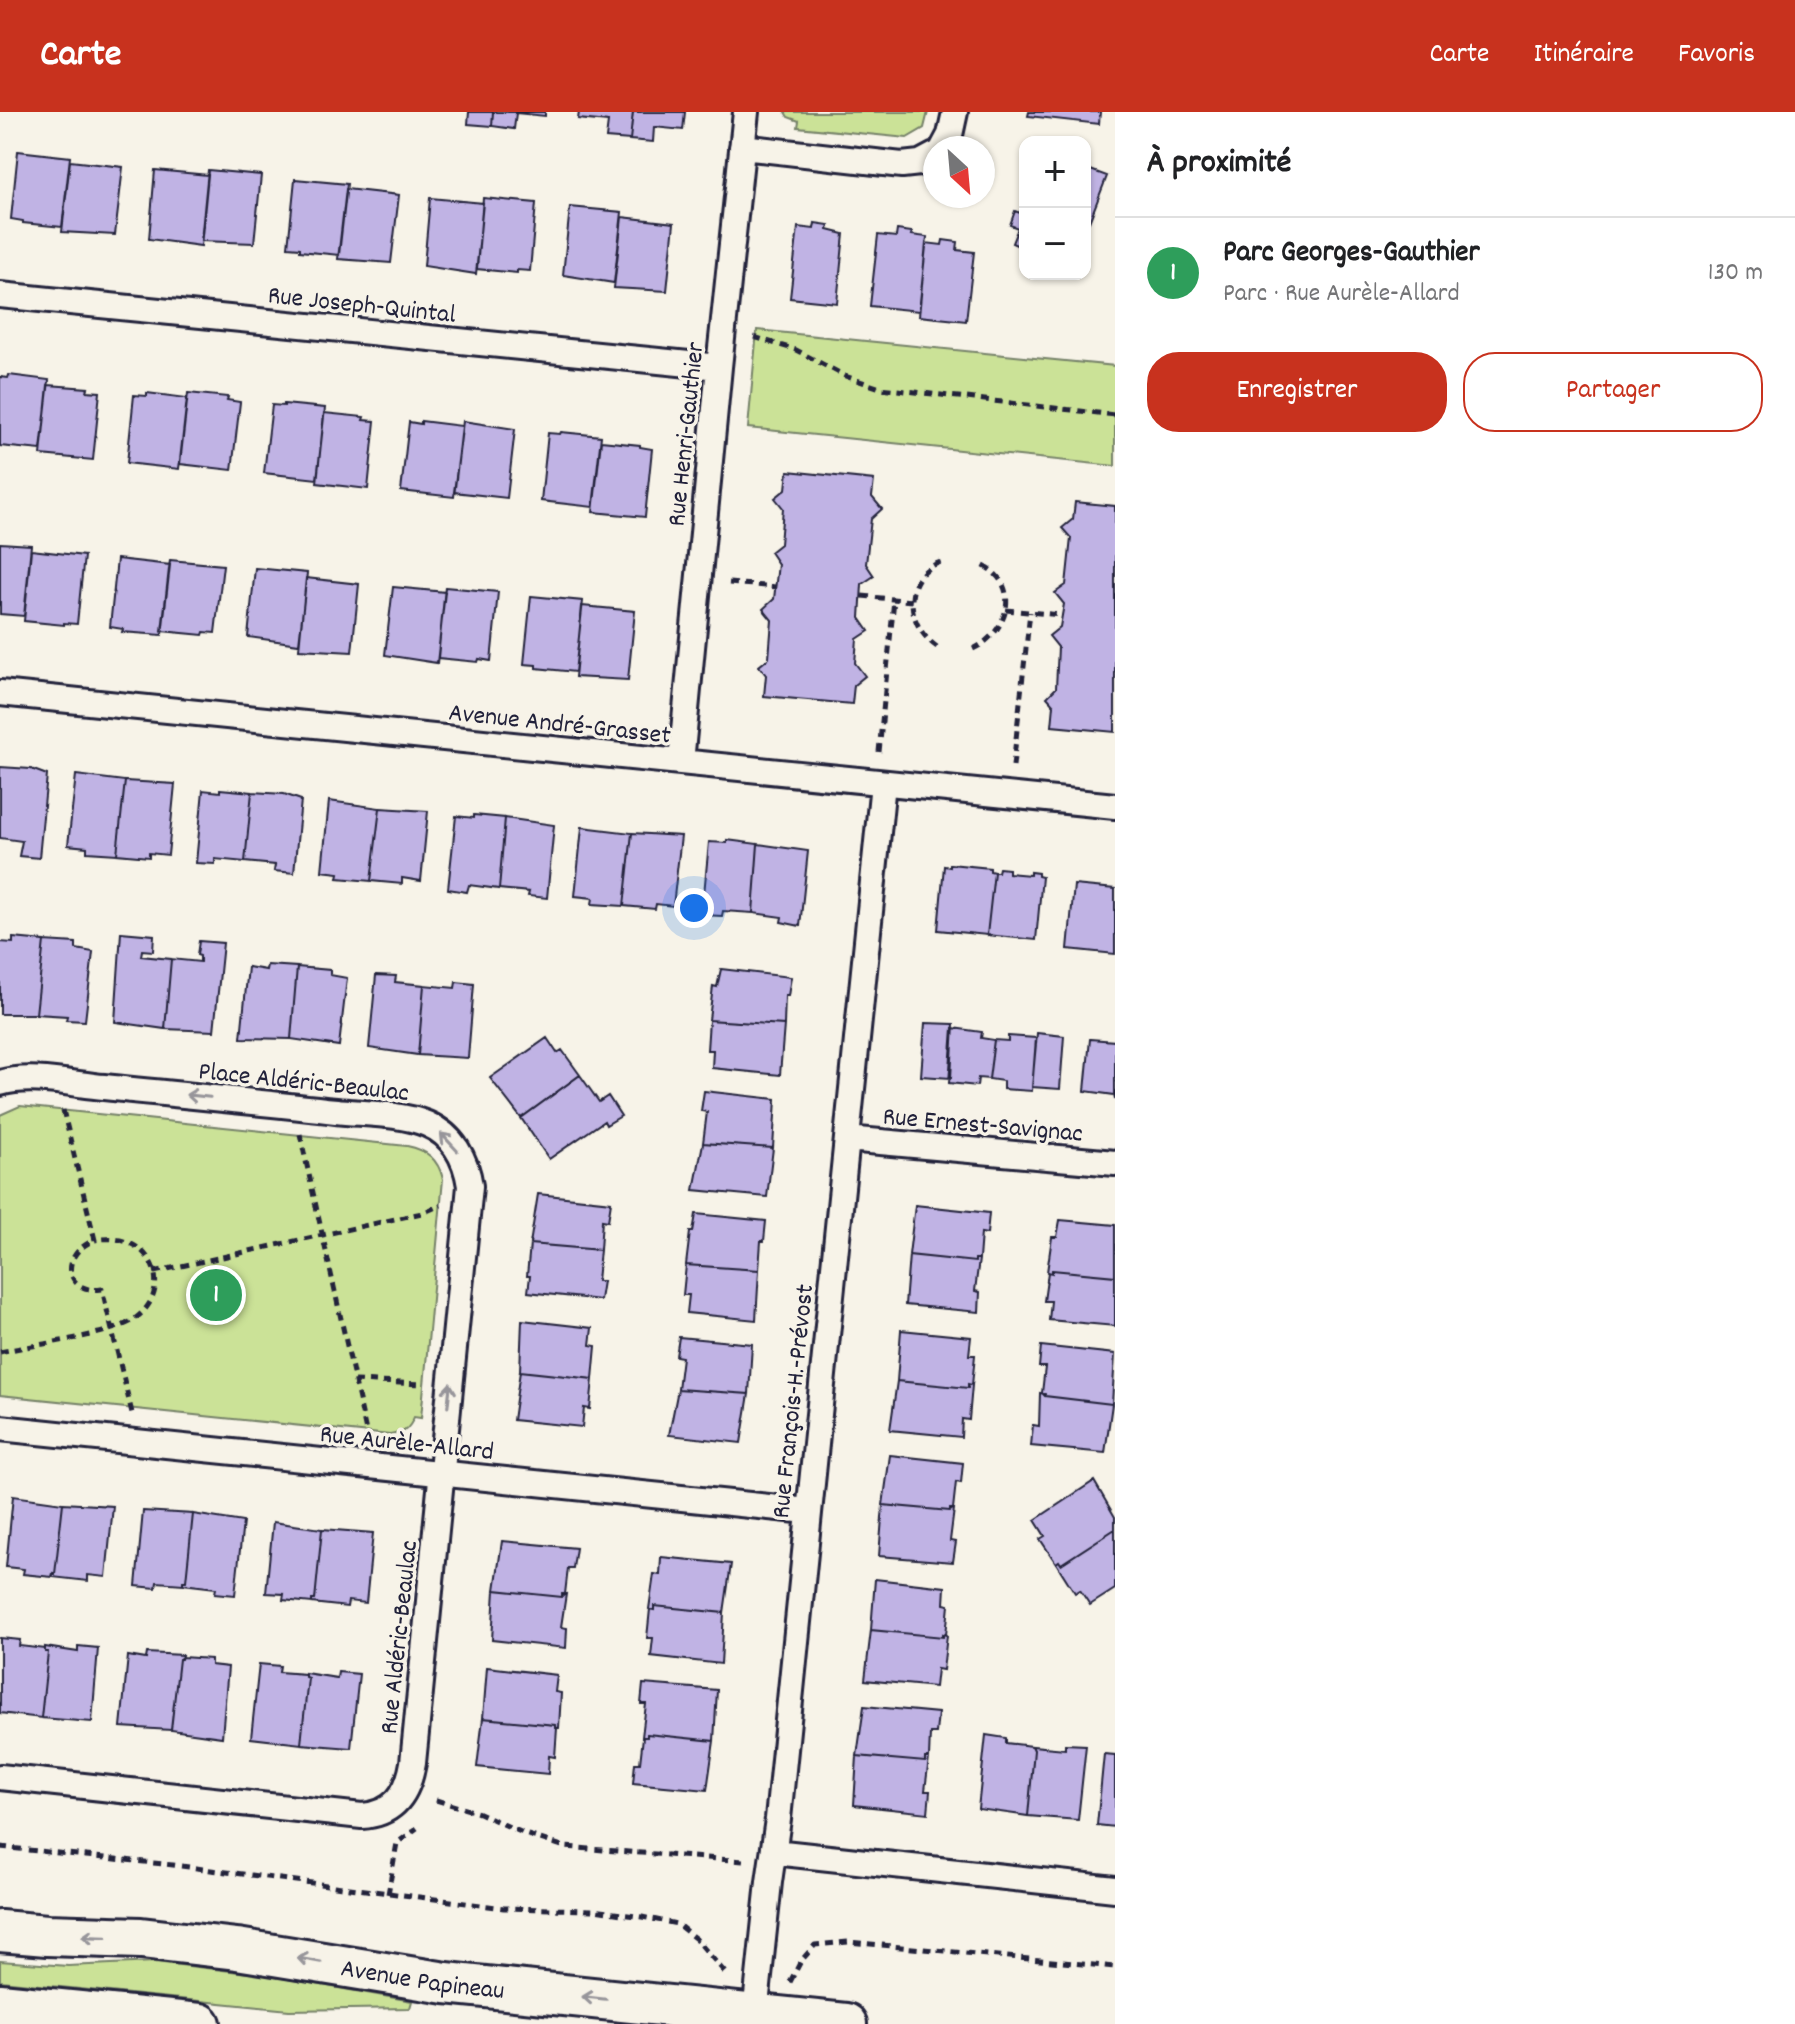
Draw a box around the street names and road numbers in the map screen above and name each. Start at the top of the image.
street label: Rue Joseph-Quintal [266,278,457,335]
street label: Rue Henri-Gauthier [659,340,716,528]
street label: Avenue André-Grasset [447,695,673,756]
street label: Place Aldéric-Beaulac [196,1054,411,1113]
street label: Rue Ernest-Savignac [881,1099,1084,1154]
street label: Rue François-H.-Prévost [764,1282,825,1520]
street label: Rue Aurèle-Allard [318,1417,495,1472]
street label: Rue Aldéric-Beaulac [372,1539,429,1736]
street label: Avenue Papineau [338,1951,506,2011]

